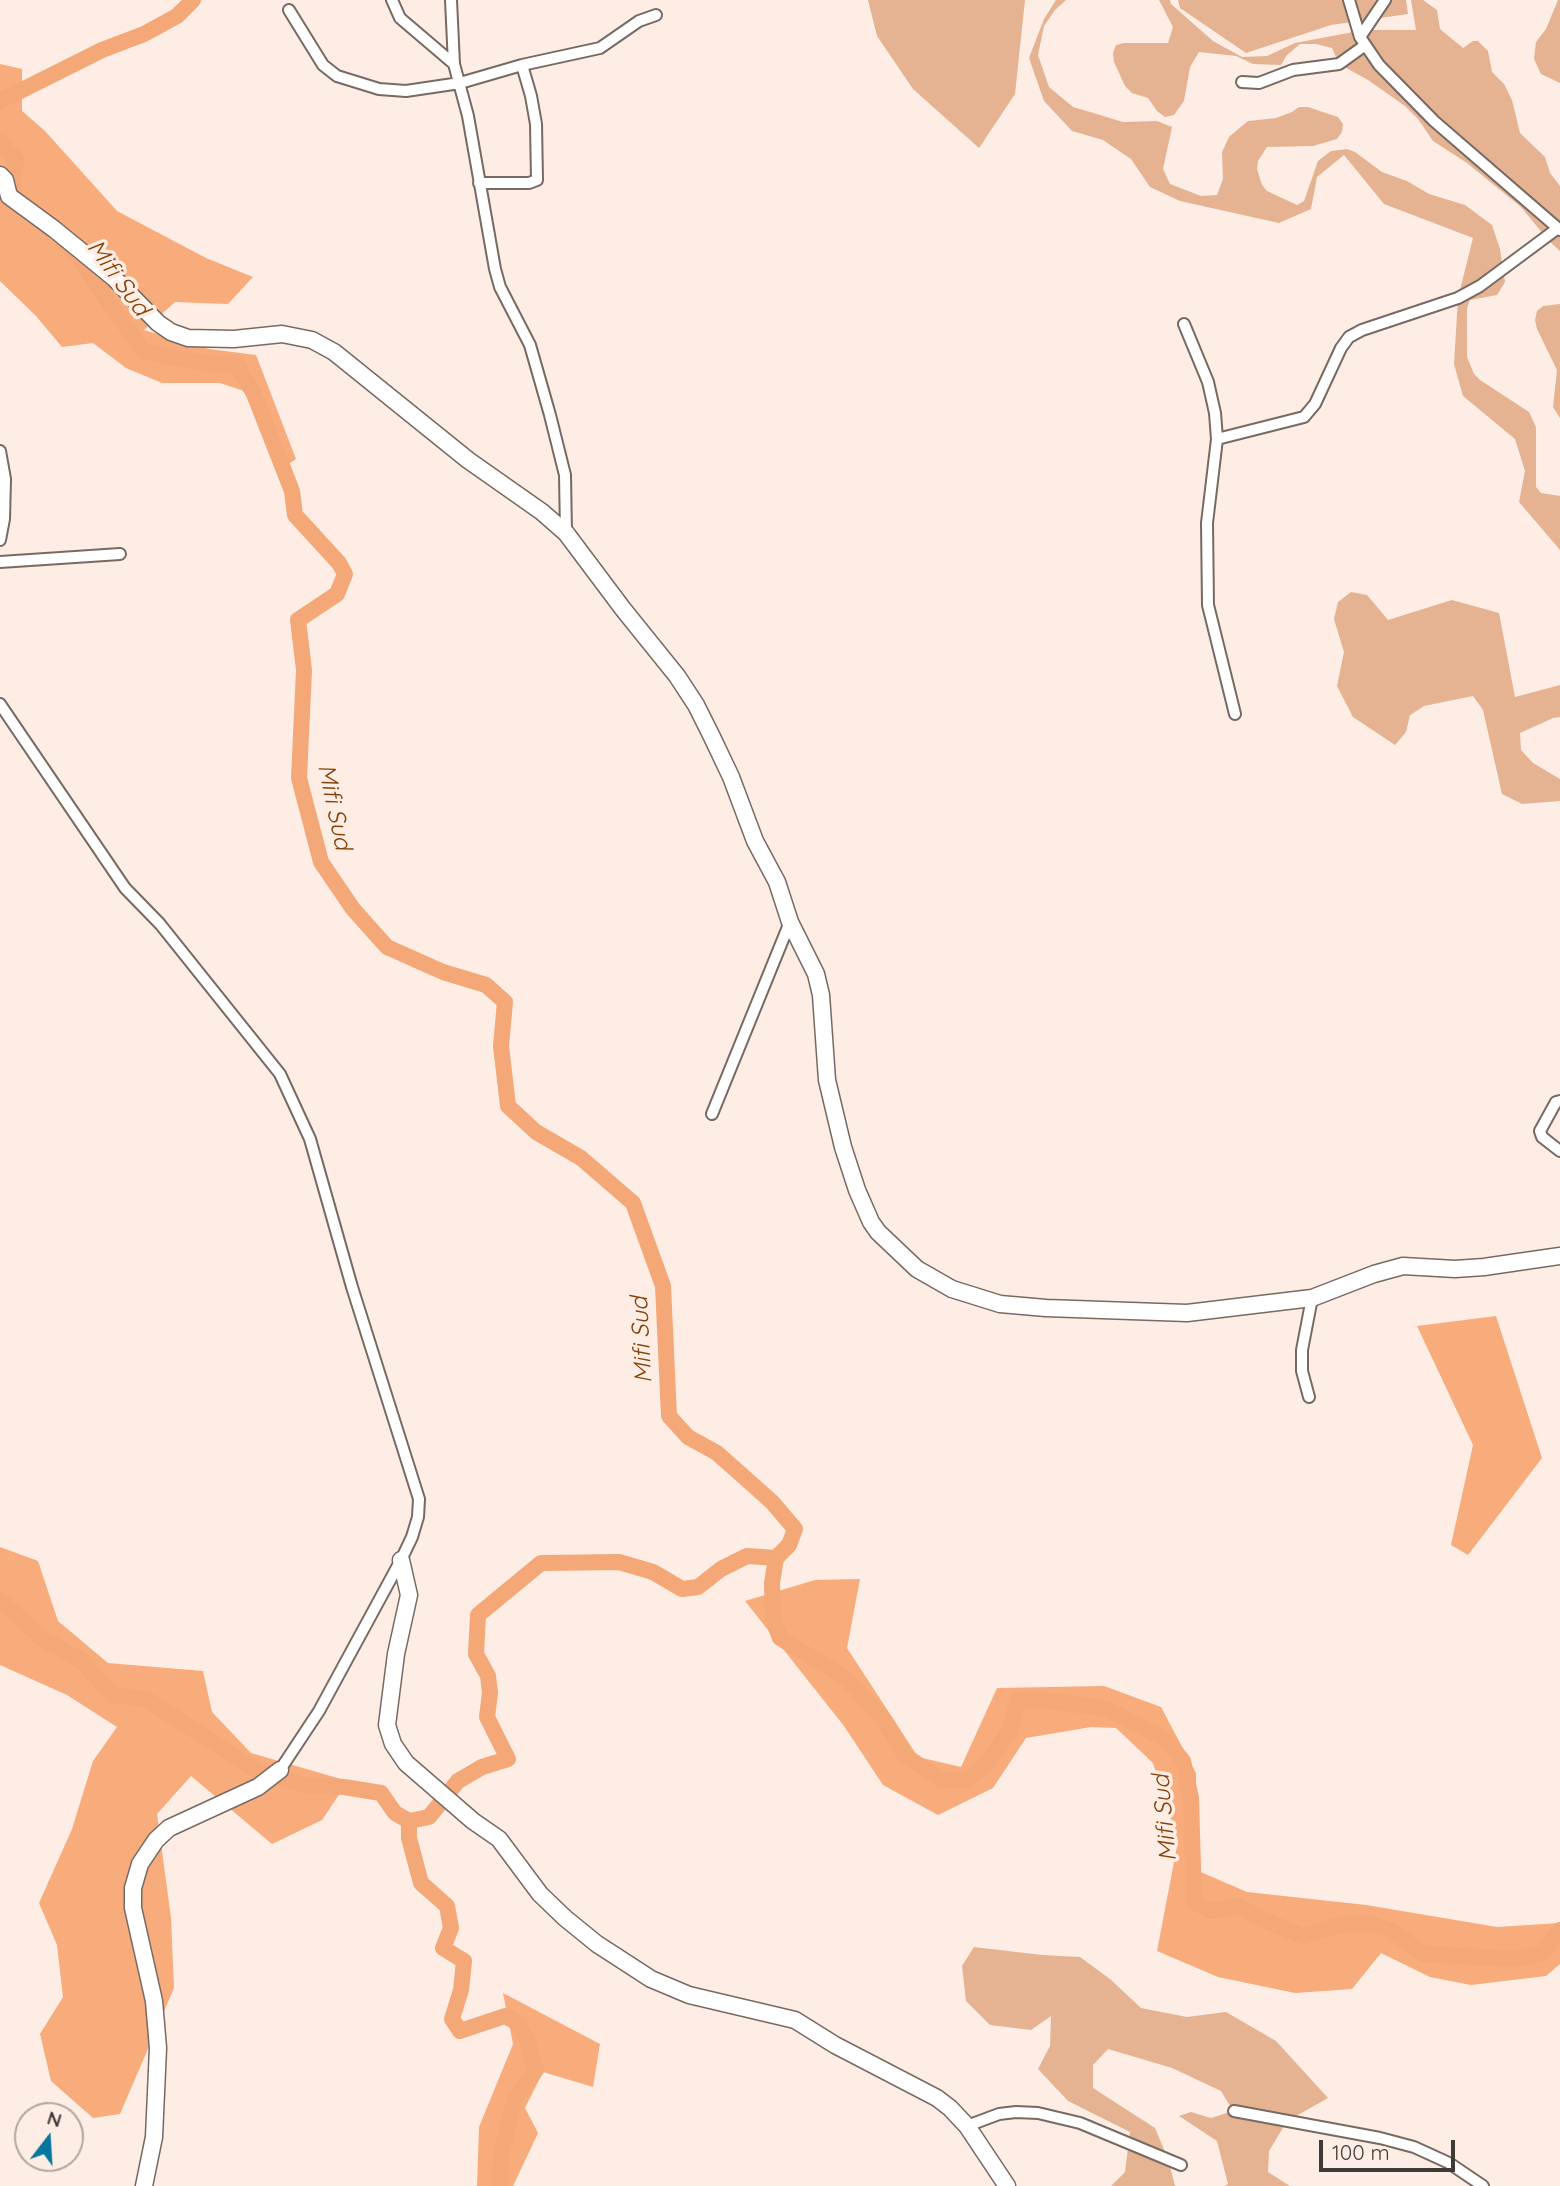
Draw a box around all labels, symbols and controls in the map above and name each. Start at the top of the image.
water label: Mifi Sud [81,234,155,322]
water label: Mifi Sud [311,761,357,853]
water label: Mifi Sud [625,1296,659,1384]
water label: Mifi Sud [1147,1773,1183,1863]
north arrow [14,2102,84,2172]
text: N [44,2105,65,2132]
scale bar [1322,2126,1458,2170]
text: 100 m [1332,2139,1390,2165]

